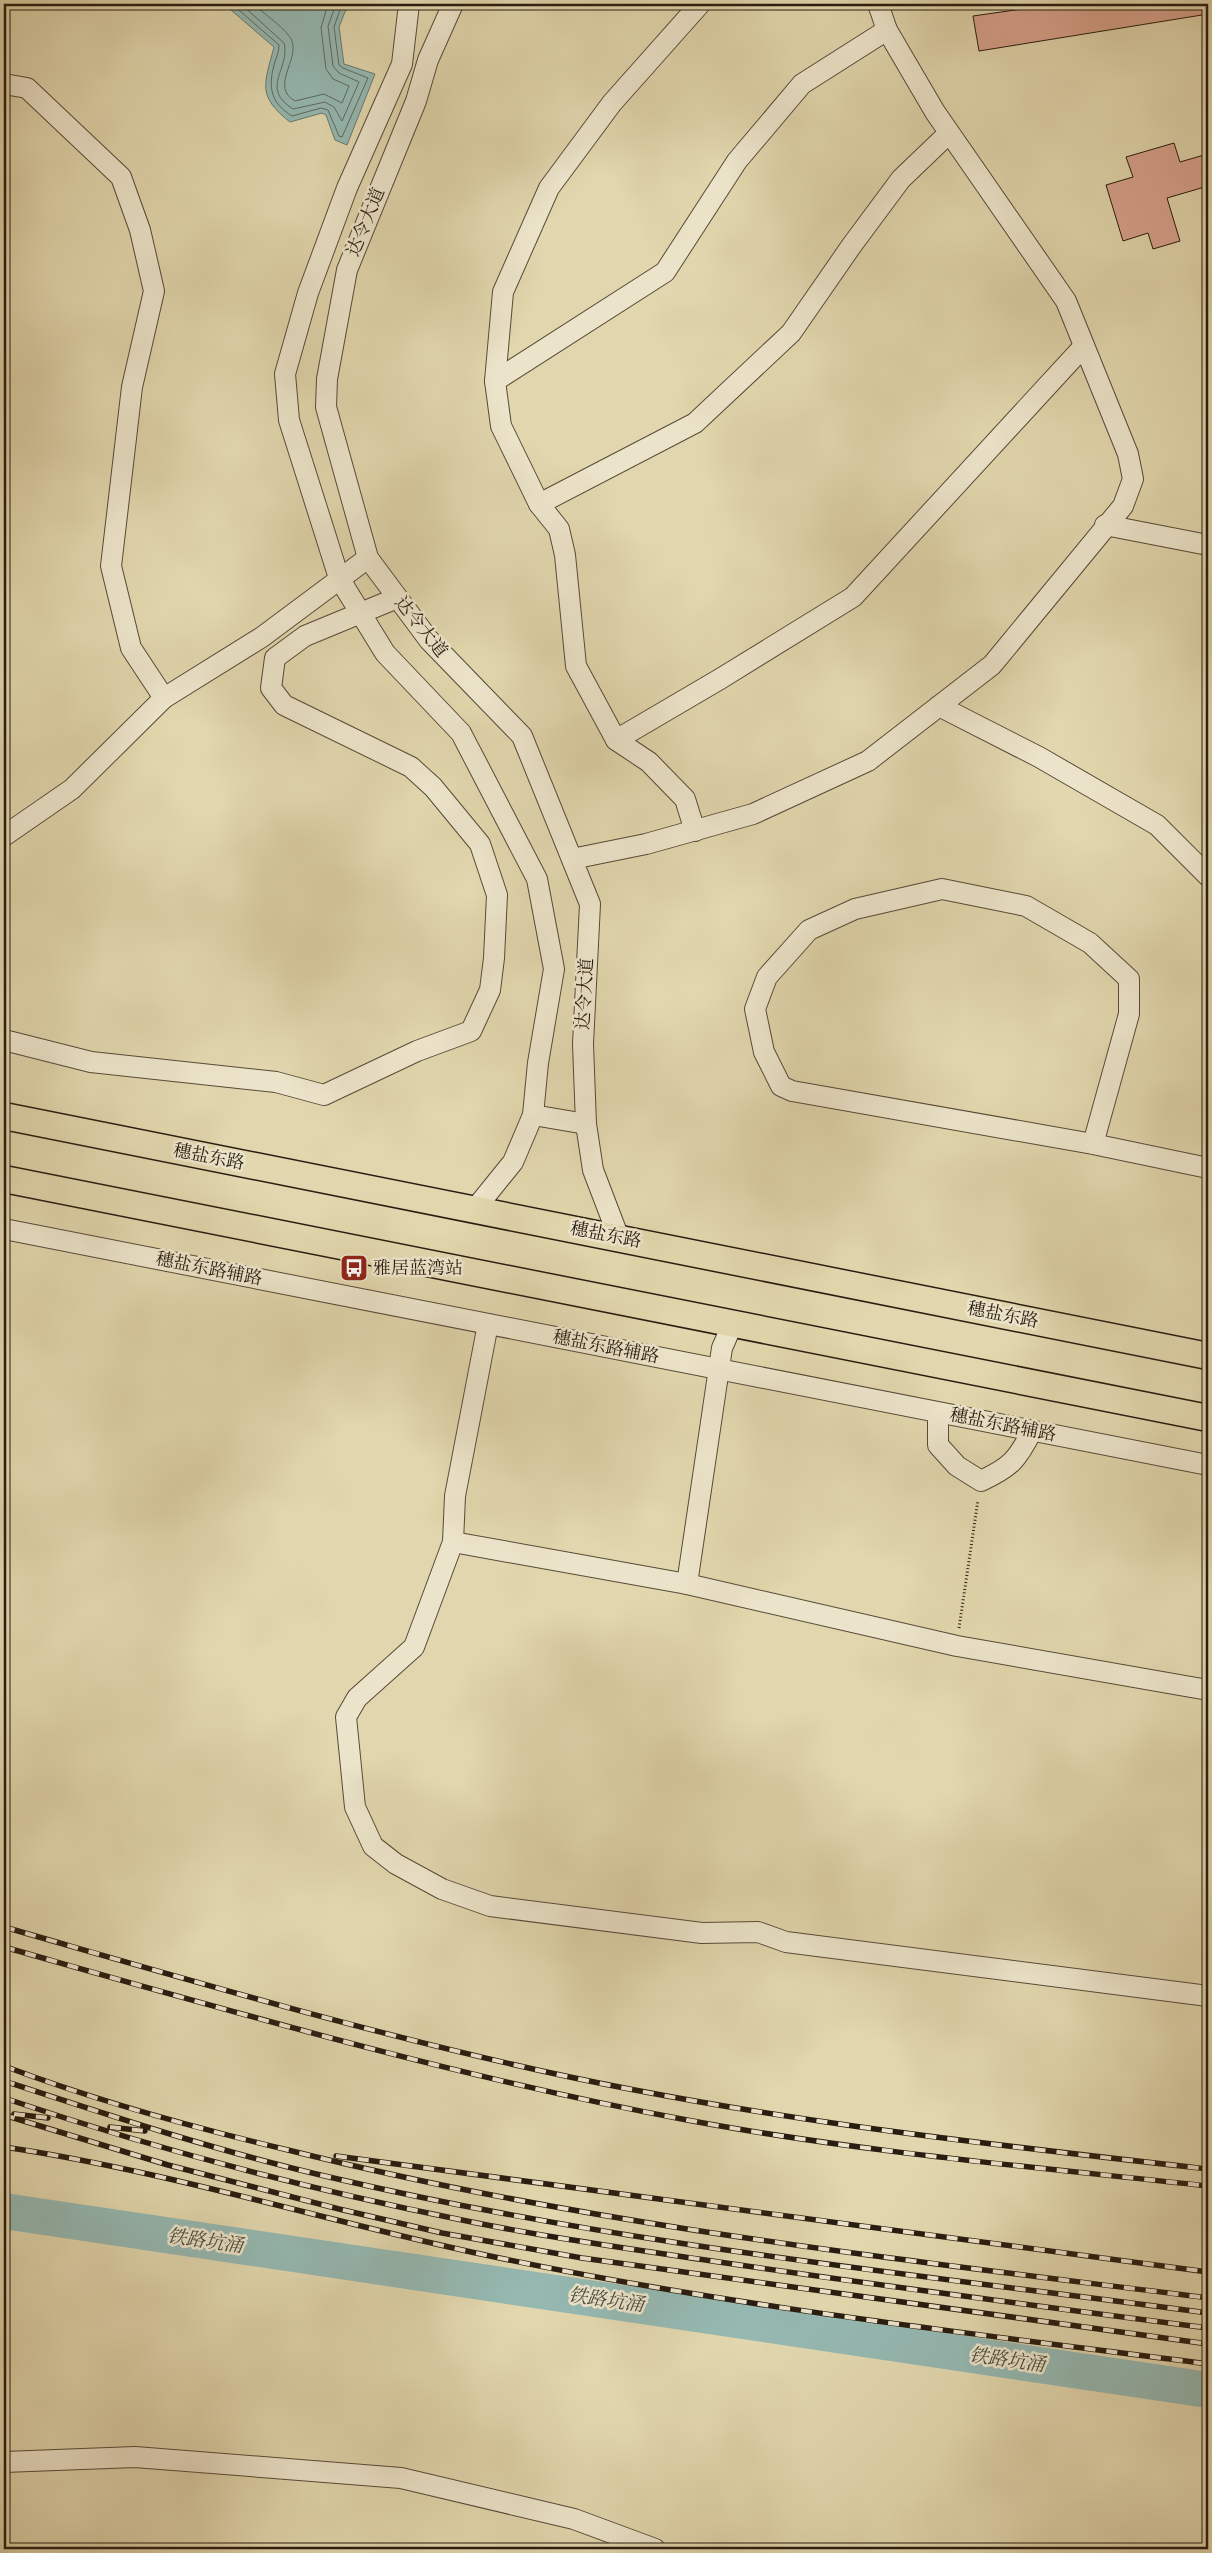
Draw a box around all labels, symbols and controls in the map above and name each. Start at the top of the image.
street label: 达令大道 [343,185,389,259]
street label: 达令大道 [390,592,452,662]
street label: 达令大道 [573,957,597,1031]
street label: 穗盐东路 [172,1140,246,1174]
street label: 穗盐东路 [569,1218,643,1252]
street label: 穗盐东路辅路 [154,1248,264,1290]
bus stop icon: 雅居蓝湾站 [339,1253,369,1283]
place label: 雅居蓝湾站 [373,1258,463,1279]
street label: 穗盐东路 [966,1298,1040,1332]
street label: 穗盐东路辅路 [551,1326,661,1368]
street label: 穗盐东路辅路 [948,1404,1058,1446]
water label: 铁路坑涌 [166,2225,246,2257]
water label: 铁路坑涌 [567,2284,647,2316]
water label: 铁路坑涌 [968,2344,1048,2376]

